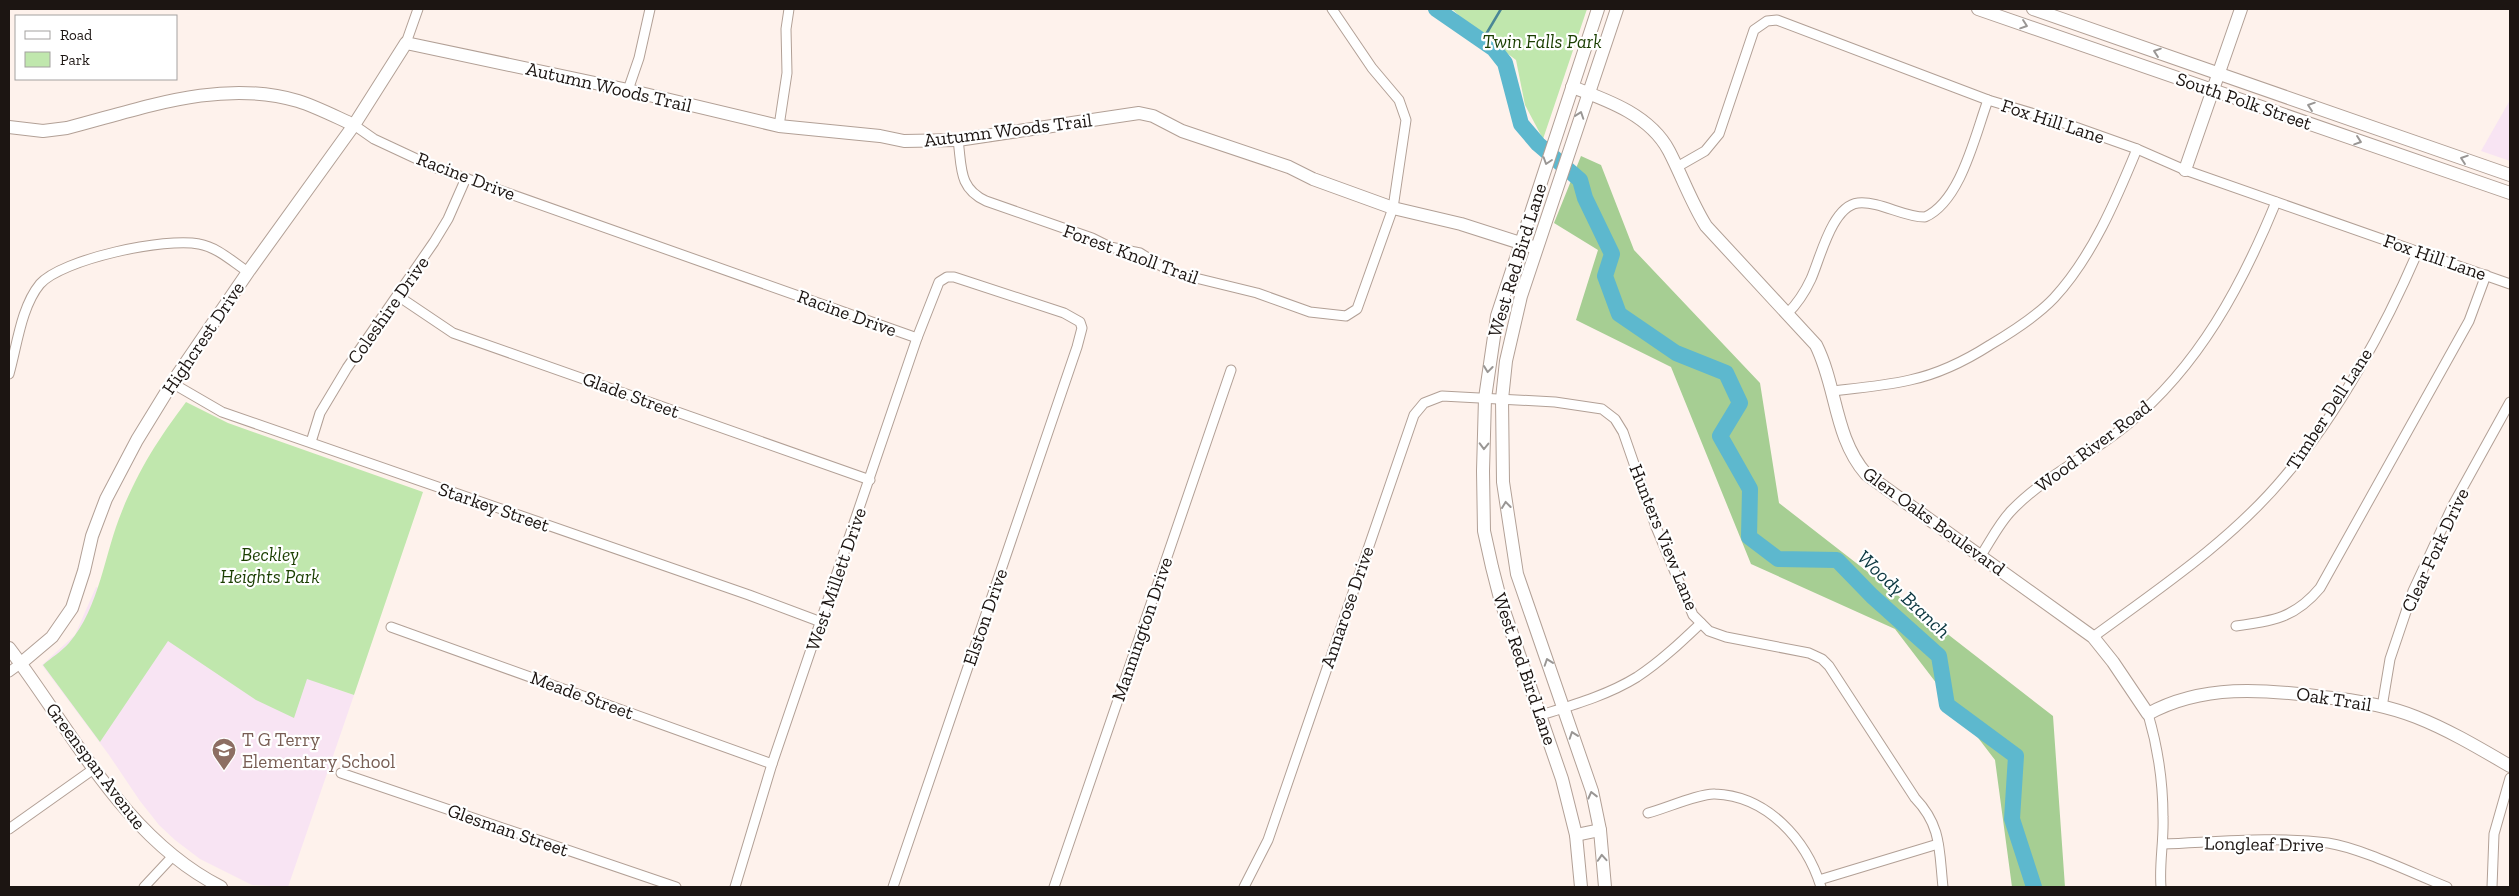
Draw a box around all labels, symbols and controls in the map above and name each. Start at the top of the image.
legend [15,15,178,80]
one-way arrow [2019,19,2028,29]
text: Road [60,26,93,44]
park label: Twin Falls Park [1482,30,1602,53]
one-way arrow [2154,48,2162,58]
text: Park [60,51,90,69]
street label: Autumn Woods Trail [524,57,694,117]
street label: South Polk Street [2173,67,2315,135]
street label: Fox Hill Lane [1999,94,2108,149]
one-way arrow [2307,101,2316,111]
street label: Autumn Woods Trail [923,108,1093,152]
one-way arrow [1574,111,1584,119]
one-way arrow [2354,135,2362,145]
street label: Racine Drive [413,147,519,205]
one-way arrow [2460,155,2469,165]
one-way arrow [1543,157,1553,165]
street label: West Red Bird Lane [1483,180,1551,340]
street label: Forest Knoll Trail [1060,219,1202,289]
street label: Fox Hill Lane [2381,229,2489,285]
street label: Coleshire Drive [342,252,434,368]
street label: Highcrest Drive [157,277,249,399]
street label: Racine Drive [794,284,900,342]
street label: Timber Dell Lane [2281,344,2377,474]
one-way arrow [1483,366,1494,374]
street label: Glade Street [580,367,682,423]
street label: Wood River Road [2031,395,2156,497]
one-way arrow [1478,443,1489,451]
street label: Hunters View Lane [1624,461,1704,613]
street label: Glen Oaks Boulevard [1858,462,2010,581]
street label: Starkey Street [435,477,553,537]
street label: Clear Fork Drive [2396,484,2474,616]
one-way arrow [1501,501,1511,510]
street label: West Millett Drive [801,504,871,654]
park label: Beckley Heights Park [220,543,320,588]
street label: Annarose Drive [1315,543,1379,671]
water label: Woody Branch [1853,545,1955,643]
street label: Mannington Drive [1107,554,1177,704]
street label: Elston Drive [958,565,1012,669]
street label: West Red Bird Lane [1488,590,1562,748]
one-way arrow [1543,658,1553,666]
street label: Meade Street [527,666,637,724]
street label: Oak Trail [2295,682,2373,716]
street label: Greenspan Avenue [41,698,151,834]
place label: T G Terry Elementary School [242,728,395,773]
one-way arrow [1569,731,1579,739]
school or university icon: T G Terry Elementary School [211,737,237,771]
one-way arrow [1587,791,1598,800]
street label: Glesman Street [445,799,571,861]
street label: Longleaf Drive [2204,831,2324,857]
one-way arrow [1597,854,1608,862]

